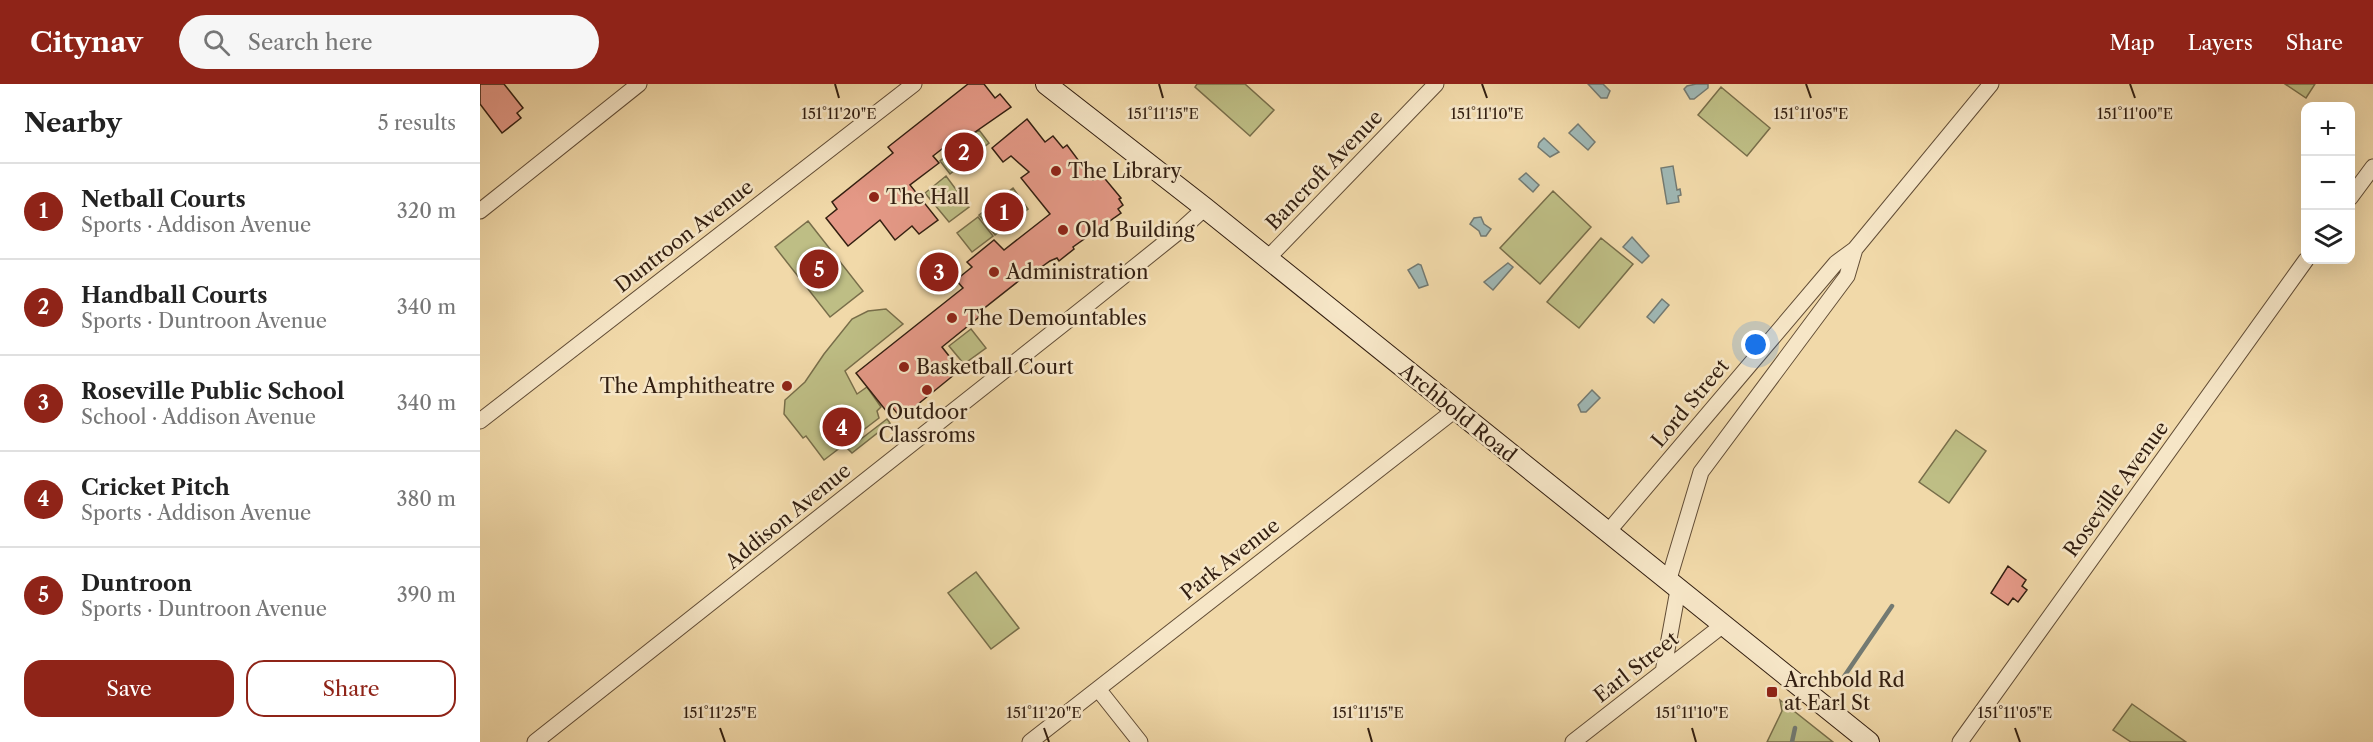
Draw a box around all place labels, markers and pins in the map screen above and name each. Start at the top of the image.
pin: 2 [944,130,984,174]
place label: The Library [1068,159,1183,183]
marker: The Library [1049,164,1063,178]
place label: The Hall [886,185,969,209]
marker: The Hall [867,190,881,204]
pin: 1 [984,190,1024,234]
place label: Old Building [1075,218,1195,242]
marker: Old Building [1056,223,1070,237]
pin: 5 [800,246,838,291]
pin: 3 [920,250,958,294]
place label: Administration [1005,260,1149,284]
marker: Administration [987,265,1001,279]
place label: The Demountables [964,306,1147,330]
marker: The Demountables [945,311,959,325]
place label: Basketball Court [916,355,1074,379]
marker: Basketball Court [897,360,911,374]
place label: The Amphitheatre [600,374,775,398]
marker: The Amphitheatre [780,379,794,393]
marker: Outdoor Classroms [920,383,934,397]
place label: Outdoor Classroms [878,400,976,447]
pin: 4 [822,404,862,450]
place label: Archbold Rd at Earl St [1783,668,1905,715]
marker: Archbold Rd at Earl St [1765,685,1779,699]

